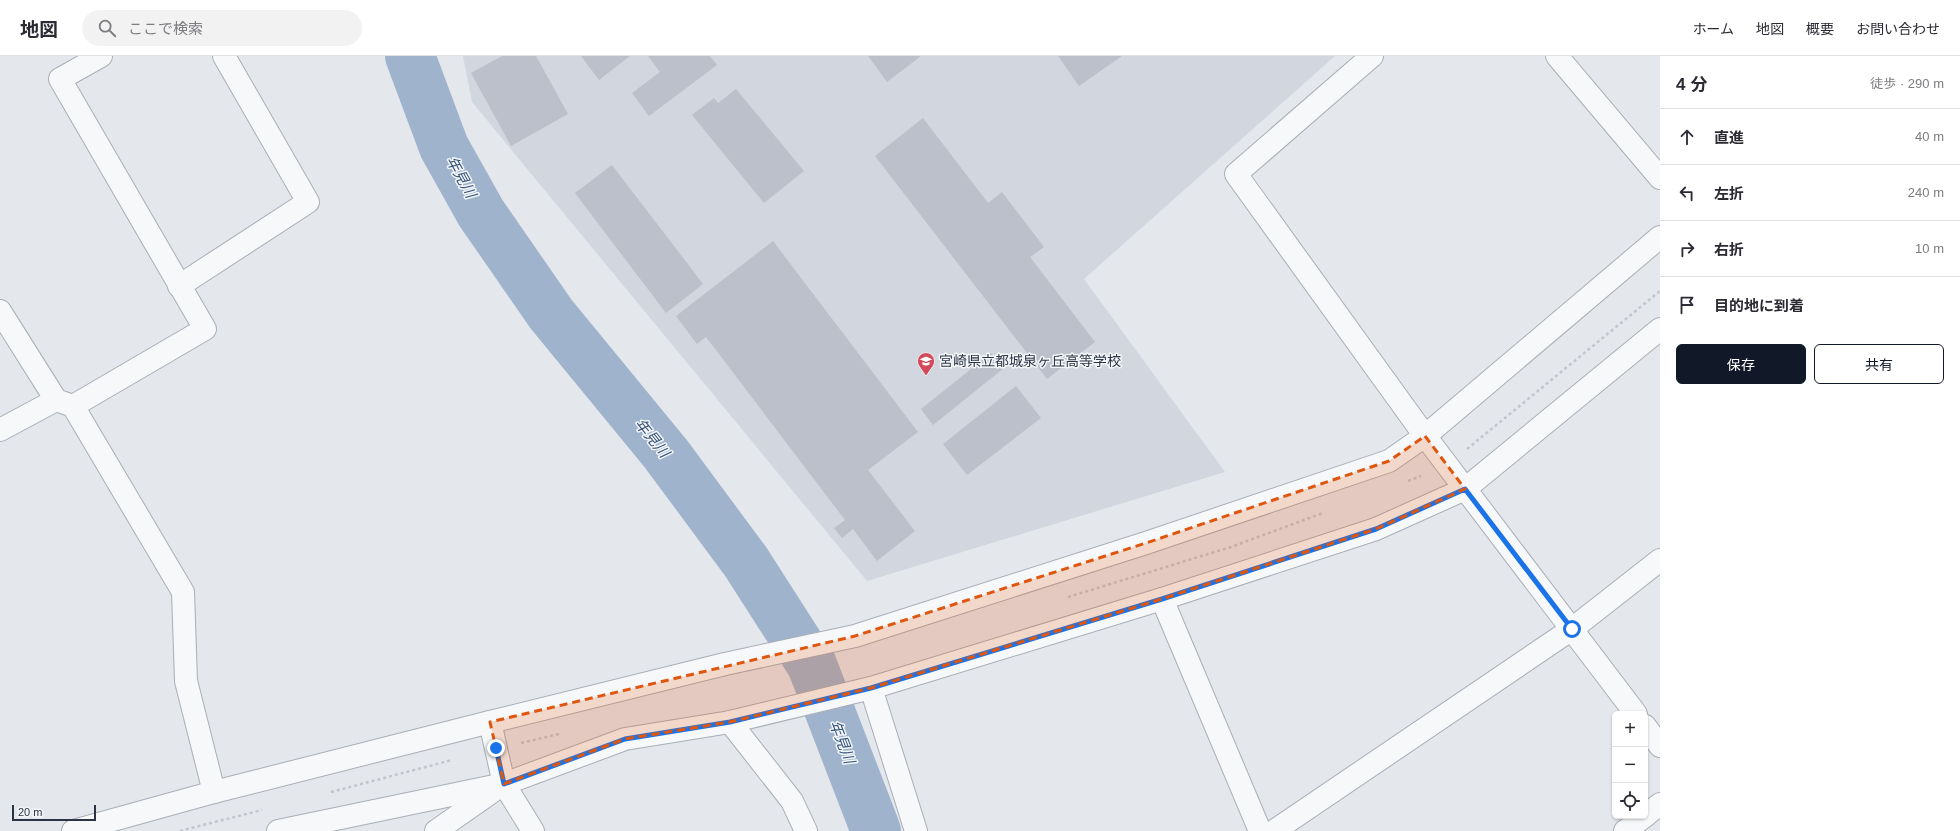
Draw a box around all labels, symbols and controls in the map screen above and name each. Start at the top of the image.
search box [82,10,362,46]
icon: search [96,17,118,39]
text: 地図 [20,19,58,40]
text: ここで検索 [128,20,203,37]
text: ホーム [1692,21,1734,37]
text: 地図 [1756,21,1784,37]
text: 概要 [1806,21,1834,37]
text: お問い合わせ [1856,21,1940,37]
text: 4 分 [1676,75,1707,94]
text: 徒歩 · 290 m [1870,76,1944,91]
icon: ahead [1676,126,1698,148]
text: 直進 [1714,129,1744,146]
text: 40 m [1915,129,1944,144]
water label: 年見川 [443,153,481,202]
icon: left [1676,182,1698,204]
text: 左折 [1714,185,1744,202]
text: 240 m [1908,185,1944,200]
icon: right [1676,238,1698,260]
text: 右折 [1714,241,1744,258]
text: 10 m [1915,241,1944,256]
icon: arrive [1676,294,1698,316]
text: 目的地に到着 [1714,297,1804,314]
button: 保存 [1676,344,1806,384]
button: 共有 [1814,344,1944,384]
school or university icon: 宮崎県立都城泉ヶ丘高等学校 [916,351,936,376]
place label: 宮崎県立都城泉ヶ丘高等学校 [939,353,1121,369]
water label: 年見川 [632,415,674,462]
route start [1563,620,1581,638]
map controls [1612,711,1648,819]
button: + [1612,711,1648,747]
water label: 年見川 [826,718,859,768]
route end [487,739,505,757]
button: − [1612,747,1648,783]
button: locate [1612,783,1648,819]
scale bar [12,803,96,822]
text: 20 m [18,806,42,818]

